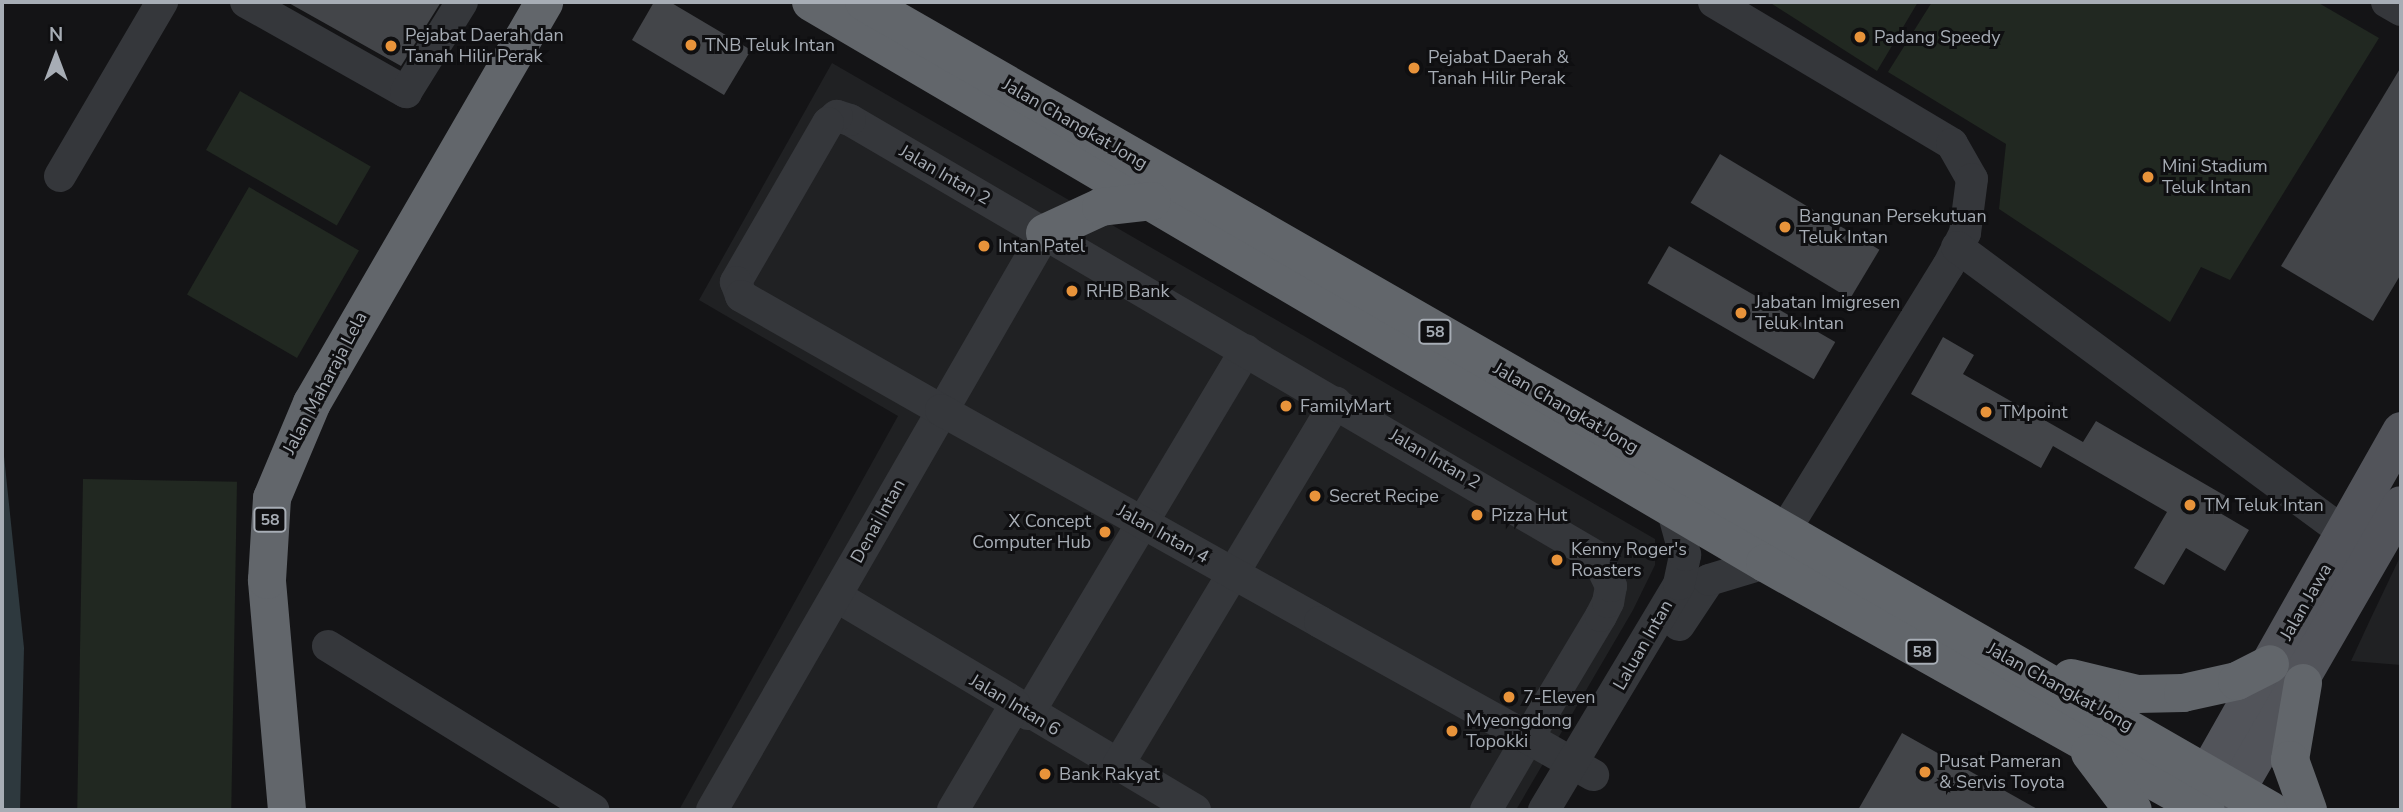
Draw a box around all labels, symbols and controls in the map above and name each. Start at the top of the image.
north arrow [21,21,91,91]
text: N [49,22,63,48]
place label: Pejabat Daerah dan Tanah Hilir Perak [405,25,564,68]
place label: Padang Speedy [1874,26,2000,48]
marker: Padang Speedy [1852,29,1868,45]
place label: TNB Teluk Intan [705,34,835,56]
marker: TNB Teluk Intan [683,37,699,53]
marker: Pejabat Daerah dan Tanah Hilir Perak [383,38,399,54]
place label: Pejabat Daerah & Tanah Hilir Perak [1428,47,1569,90]
marker: Pejabat Daerah & Tanah Hilir Perak [1406,60,1422,76]
street label: Jalan Changkat Jong [999,74,1151,174]
street label: Jalan Intan 2 [896,140,994,210]
place label: Mini Stadium Teluk Intan [2162,156,2268,198]
marker: Mini Stadium Teluk Intan [2140,169,2156,185]
place label: Bangunan Persekutuan Teluk Intan [1799,206,1987,248]
marker: Bangunan Persekutuan Teluk Intan [1777,219,1793,235]
place label: Intan Patel [998,235,1085,257]
marker: Intan Patel [976,238,992,254]
place label: RHB Bank [1086,280,1169,302]
marker: RHB Bank [1064,283,1080,299]
place label: Jabatan Imigresen Teluk Intan [1755,292,1900,334]
marker: Jabatan Imigresen Teluk Intan [1733,305,1749,321]
street label: Jalan Maharaja Lela [278,308,372,458]
road number: 58 [1418,320,1452,344]
street label: Jalan Changkat Jong [1490,358,1642,458]
place label: FamilyMart [1300,395,1391,417]
marker: FamilyMart [1278,398,1294,414]
place label: TMpoint [2000,401,2067,423]
marker: TMpoint [1978,404,1994,420]
street label: Jalan Intan 2 [1386,424,1484,494]
street label: Denai Intan [846,475,910,567]
place label: Secret Recipe [1329,485,1439,507]
marker: Secret Recipe [1307,488,1323,504]
place label: TM Teluk Intan [2204,494,2324,516]
marker: TM Teluk Intan [2182,497,2198,513]
street label: Jalan Intan 4 [1113,500,1213,568]
place label: Pizza Hut [1491,504,1567,526]
marker: Pizza Hut [1469,507,1485,523]
road number: 58 [252,508,288,533]
place label: X Concept Computer Hub [972,511,1091,554]
marker: X Concept Computer Hub [1097,524,1113,540]
place label: Kenny Roger's Roasters [1571,539,1687,582]
marker: Kenny Roger's Roasters [1549,552,1565,568]
street label: Jalan Jawa [2275,560,2337,644]
street label: Laluan Intan [1609,596,1677,694]
street label: Jalan Changkat Jong [1983,638,2137,736]
road number: 58 [1904,639,1940,664]
street label: Jalan Intan 6 [966,670,1064,740]
place label: 7-Eleven [1523,686,1596,708]
marker: 7-Eleven [1501,689,1517,705]
place label: Myeongdong Topokki [1466,710,1572,752]
marker: Myeongdong Topokki [1444,723,1460,739]
place label: Pusat Pameran & Servis Toyota [1939,751,2065,794]
place label: Bank Rakyat [1059,763,1160,785]
marker: Pusat Pameran & Servis Toyota [1917,764,1933,780]
marker: Bank Rakyat [1037,766,1053,782]

